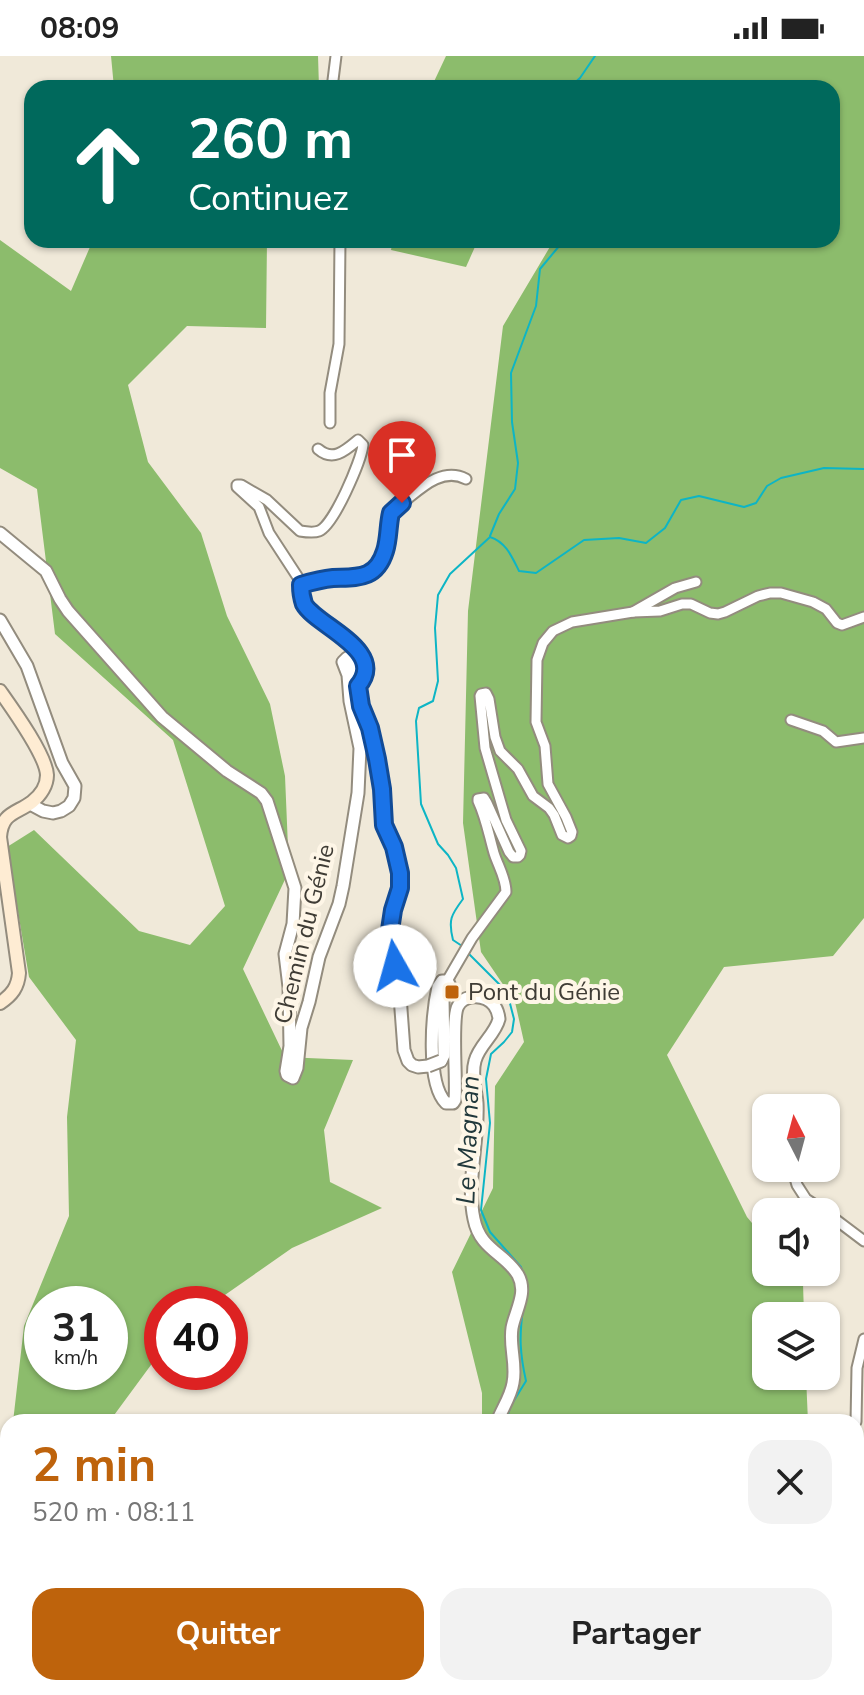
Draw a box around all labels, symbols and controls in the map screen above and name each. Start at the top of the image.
text: 08:09 [40,8,119,49]
text: 260 m [188,101,353,178]
icon: ahead [56,112,160,216]
text: Continuez [188,174,349,223]
pin [368,421,436,503]
icon: arrive [380,433,424,477]
street label: Chemin du Génie [266,841,342,1027]
position arrow [353,924,437,1008]
place label: Pont du Génie [468,976,620,1008]
marker: Pont du Génie [443,983,461,1001]
water label: Le Magnan [448,1075,488,1205]
north arrow [752,1094,840,1182]
map controls [752,1094,840,1390]
button: sound [752,1198,840,1286]
speed limit sign: 40 [144,1286,248,1390]
text: 31 [52,1301,100,1355]
button: layers [752,1302,840,1390]
text: km/h [54,1344,98,1371]
text: 2 min [32,1432,156,1498]
button: close [748,1440,832,1524]
text: 520 m · 08:11 [32,1495,195,1530]
button: Quitter [32,1588,424,1680]
button: Partager [440,1588,832,1680]

